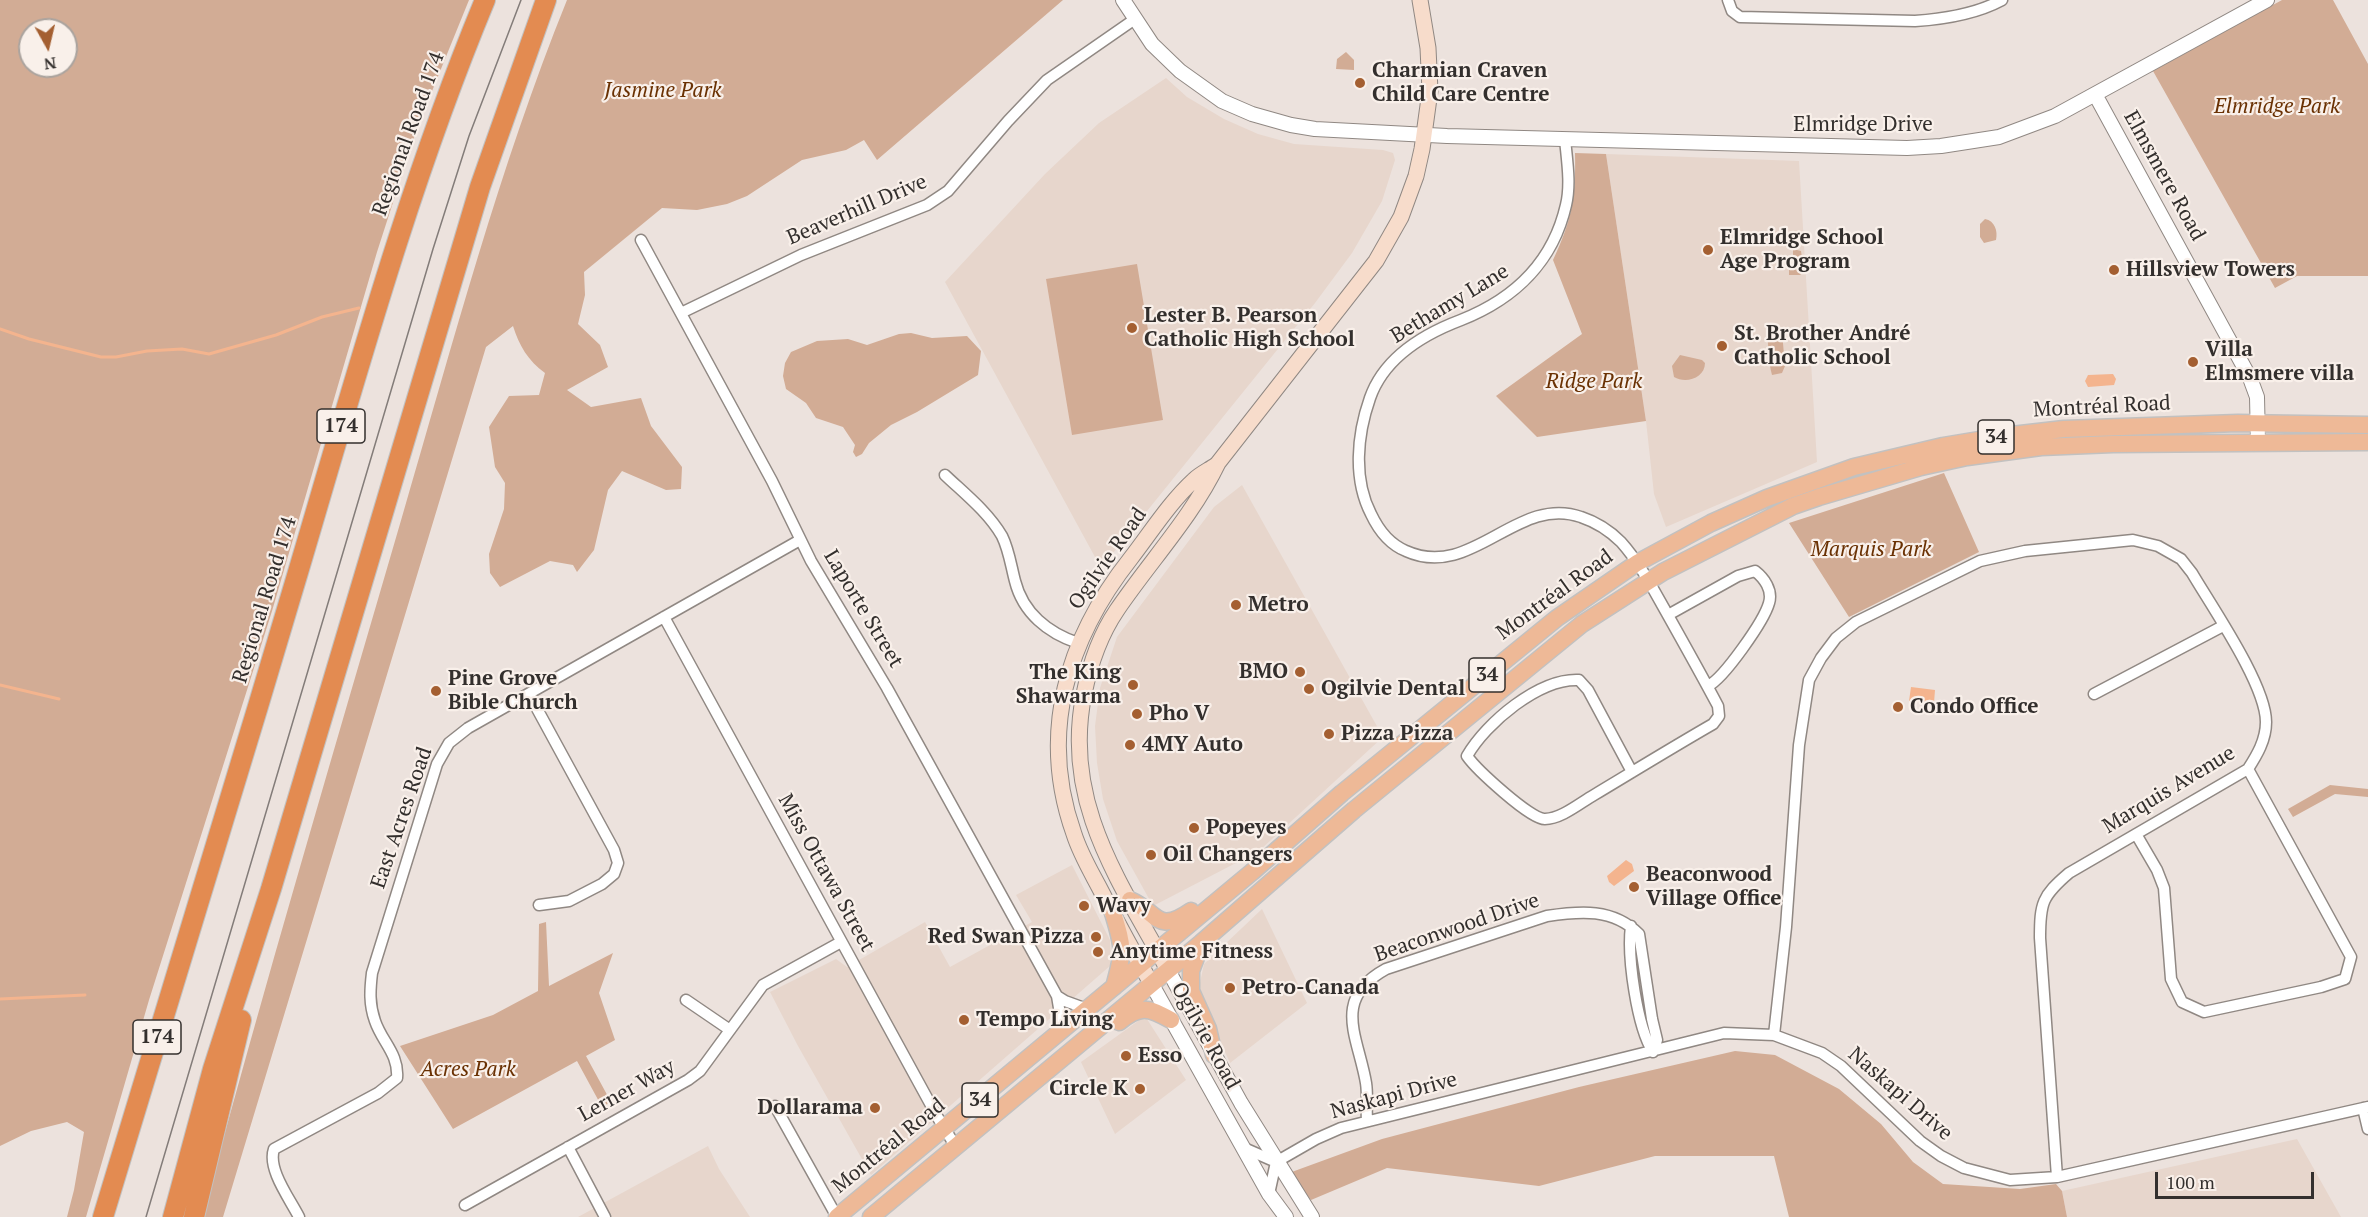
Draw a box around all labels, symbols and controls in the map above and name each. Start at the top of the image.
north arrow [18,18,78,78]
street label: Regional Road 174 [368,49,450,219]
text: N [43,52,58,76]
place label: Charmian Craven Child Care Centre [1372,58,1549,108]
marker: Charmian Craven Child Care Centre [1353,76,1367,90]
park label: Jasmine Park [604,78,722,104]
park label: Elmridge Park [2214,94,2340,120]
street label: Elmsmere Road [2118,106,2210,246]
street label: Elmridge Drive [1793,112,1933,138]
street label: Beaverhill Drive [783,169,931,251]
place label: Elmridge School Age Program [1720,225,1884,275]
marker: Elmridge School Age Program [1701,243,1715,257]
place label: Hillsview Towers [2126,257,2295,283]
street label: Bethamy Lane [1386,259,1514,349]
marker: Hillsview Towers [2107,263,2121,277]
place label: Lester B. Pearson Catholic High School [1144,303,1355,353]
marker: Lester B. Pearson Catholic High School [1125,321,1139,335]
place label: St. Brother André Catholic School [1734,321,1911,371]
place label: Villa Elmsmere villa [2205,337,2354,387]
marker: St. Brother André Catholic School [1715,339,1729,353]
marker: Villa Elmsmere villa [2186,355,2200,369]
park label: Ridge Park [1546,369,1642,395]
street label: Montréal Road [2033,391,2171,423]
road number: 174 [317,409,365,443]
road number: 34 [1978,420,2014,454]
street label: Ogilvie Road [1064,503,1152,615]
street label: Regional Road 174 [228,514,302,686]
park label: Marquis Park [1811,537,1931,563]
street label: Montréal Road [1492,544,1618,646]
street label: Laporte Street [818,545,908,673]
place label: Metro [1248,592,1309,618]
marker: Metro [1229,598,1243,612]
road number: 34 [1469,658,1505,692]
place label: BMO [1239,659,1288,685]
place label: The King Shawarma [1016,660,1121,710]
marker: BMO [1293,665,1307,679]
place label: Pine Grove Bible Church [448,666,578,716]
place label: Ogilvie Dental [1321,676,1465,702]
marker: The King Shawarma [1126,678,1140,692]
marker: Ogilvie Dental [1302,682,1316,696]
marker: Pine Grove Bible Church [429,684,443,698]
place label: Condo Office [1910,694,2039,720]
marker: Condo Office [1891,700,1905,714]
place label: Pho V [1149,701,1209,727]
marker: Pho V [1130,707,1144,721]
place label: Pizza Pizza [1341,721,1453,747]
marker: Pizza Pizza [1322,727,1336,741]
place label: 4MY Auto [1142,732,1243,758]
marker: 4MY Auto [1123,738,1137,752]
street label: Marquis Avenue [2098,741,2240,839]
street label: East Acres Road [366,744,438,892]
street label: Miss Ottawa Street [772,790,880,956]
place label: Popeyes [1206,815,1287,841]
marker: Popeyes [1187,821,1201,835]
place label: Oil Changers [1163,842,1292,868]
marker: Oil Changers [1144,848,1158,862]
place label: Beaconwood Village Office [1646,862,1781,912]
marker: Beaconwood Village Office [1627,880,1641,894]
street label: Beaconwood Drive [1371,888,1543,968]
place label: Wavy [1096,893,1151,919]
marker: Wavy [1077,899,1091,913]
place label: Red Swan Pizza [928,924,1084,950]
marker: Red Swan Pizza [1089,930,1103,944]
place label: Anytime Fitness [1110,939,1273,965]
marker: Anytime Fitness [1091,945,1105,959]
place label: Petro-Canada [1242,975,1380,1001]
street label: Ogilvie Road [1165,978,1245,1094]
marker: Petro-Canada [1223,981,1237,995]
place label: Tempo Living [976,1007,1113,1033]
marker: Tempo Living [957,1013,971,1027]
road number: 174 [133,1020,181,1054]
street label: Naskapi Drive [1843,1042,1957,1146]
place label: Esso [1138,1043,1182,1069]
marker: Esso [1119,1049,1133,1063]
street label: Lerner Way [575,1054,679,1128]
park label: Acres Park [420,1057,516,1083]
street label: Naskapi Drive [1328,1067,1460,1125]
place label: Circle K [1049,1076,1128,1102]
marker: Circle K [1133,1082,1147,1096]
road number: 34 [962,1083,998,1117]
street label: Montréal Road [828,1093,950,1199]
place label: Dollarama [758,1095,863,1121]
marker: Dollarama [868,1101,882,1115]
scale bar [2158,1160,2317,1198]
text: 100 m [2166,1170,2215,1194]

